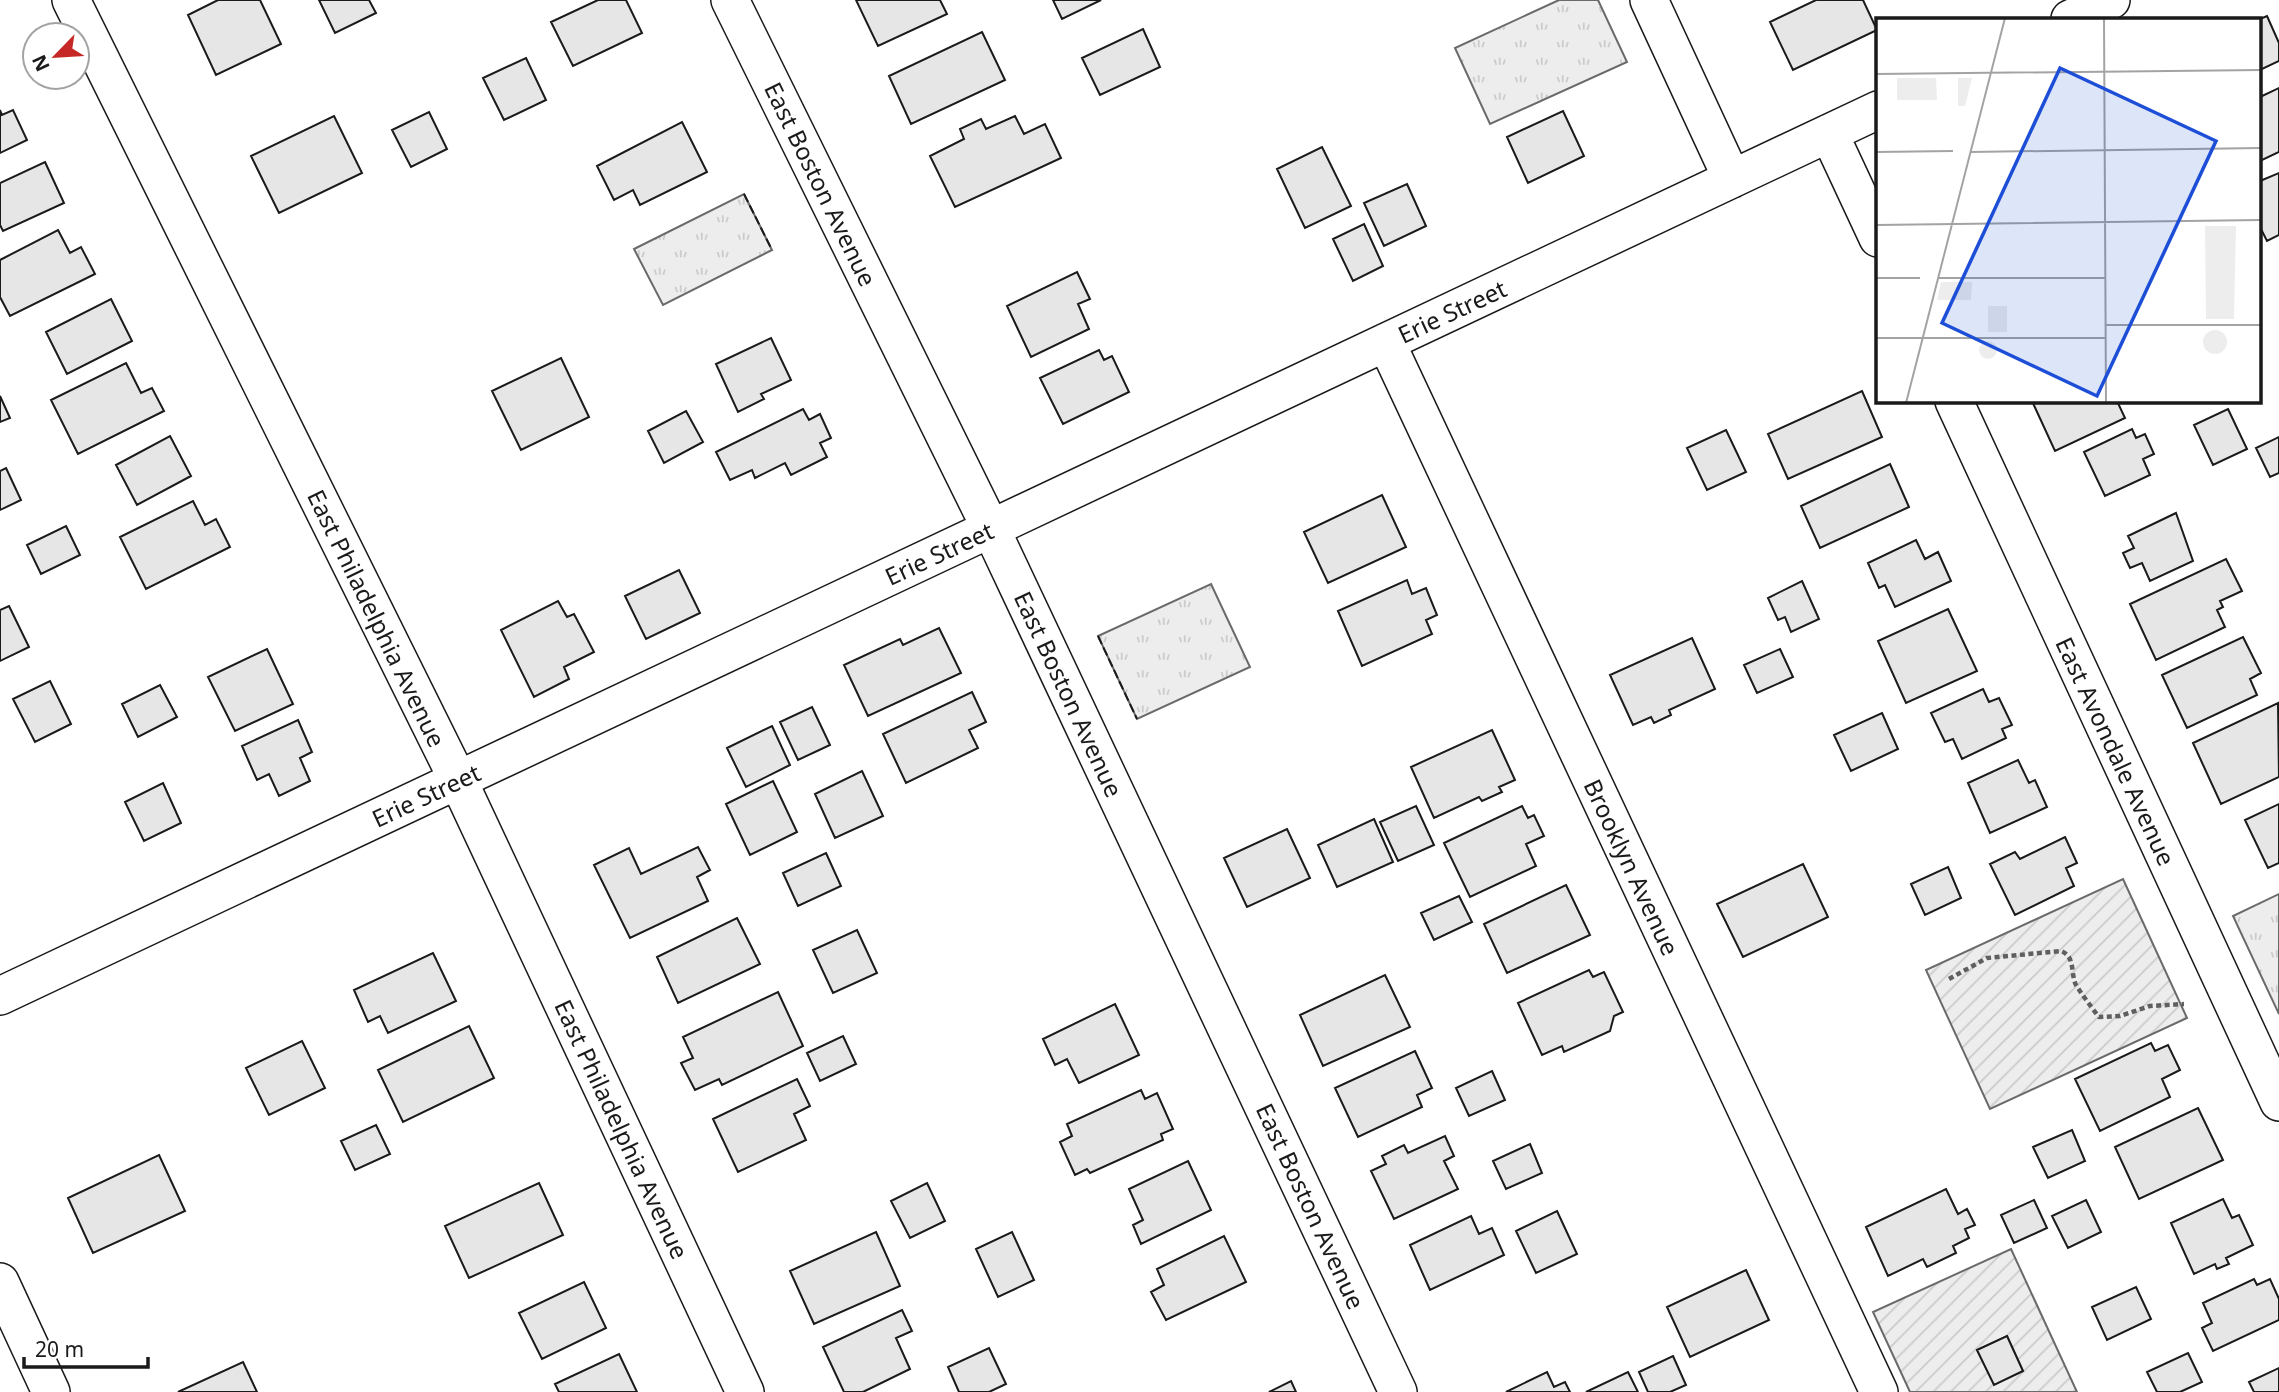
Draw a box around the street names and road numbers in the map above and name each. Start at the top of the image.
street label: East Boston Avenue [757,76,885,292]
street label: Erie Street [1392,271,1512,351]
street label: East Philadelphia Avenue [300,484,454,752]
street label: Erie Street [879,513,999,593]
street label: East Boston Avenue [1007,586,1131,802]
street label: East Avondale Avenue [2049,631,2183,871]
street label: Erie Street [366,755,486,835]
street label: Brooklyn Avenue [1577,774,1687,960]
street label: East Philadelphia Avenue [547,994,697,1264]
street label: East Boston Avenue [1249,1098,1373,1314]

